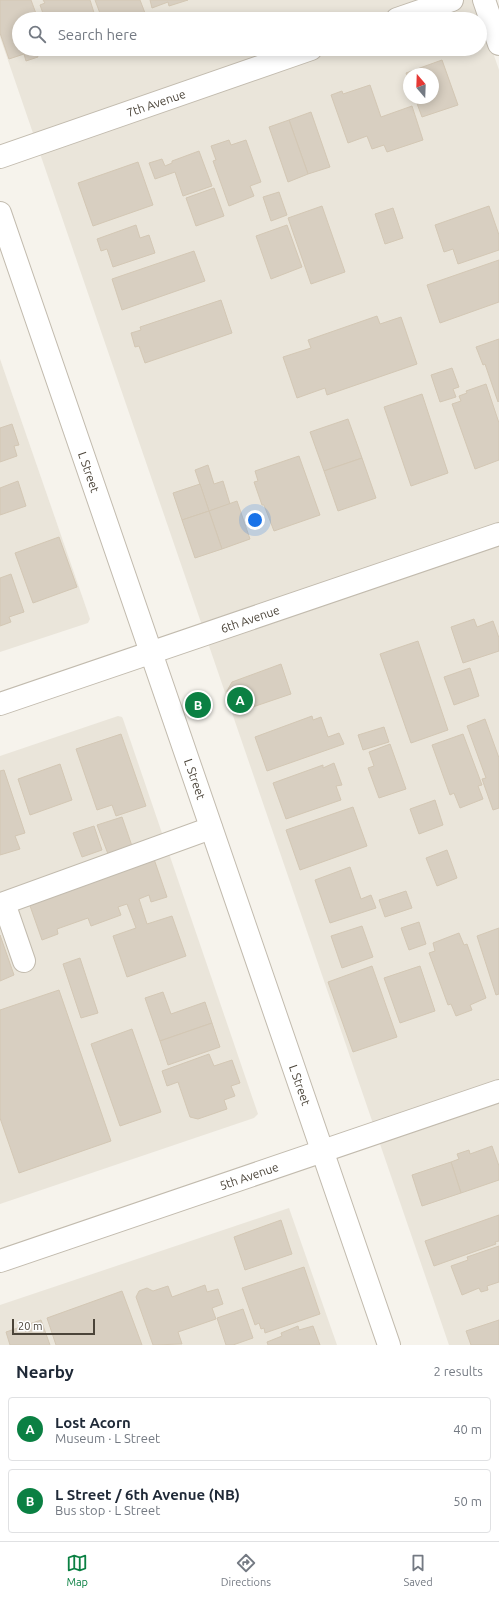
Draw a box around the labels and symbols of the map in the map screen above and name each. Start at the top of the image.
north arrow [403,68,439,104]
street label: 7th Avenue [125,87,187,119]
street label: L Street [76,450,102,494]
your location [245,510,265,530]
street label: 6th Avenue [219,603,281,635]
pin: A [227,685,253,715]
pin: B [185,690,211,720]
street label: L Street [182,757,208,801]
street label: L Street [287,1063,313,1107]
street label: 5th Avenue [218,1160,280,1192]
scale bar [12,1317,95,1336]

